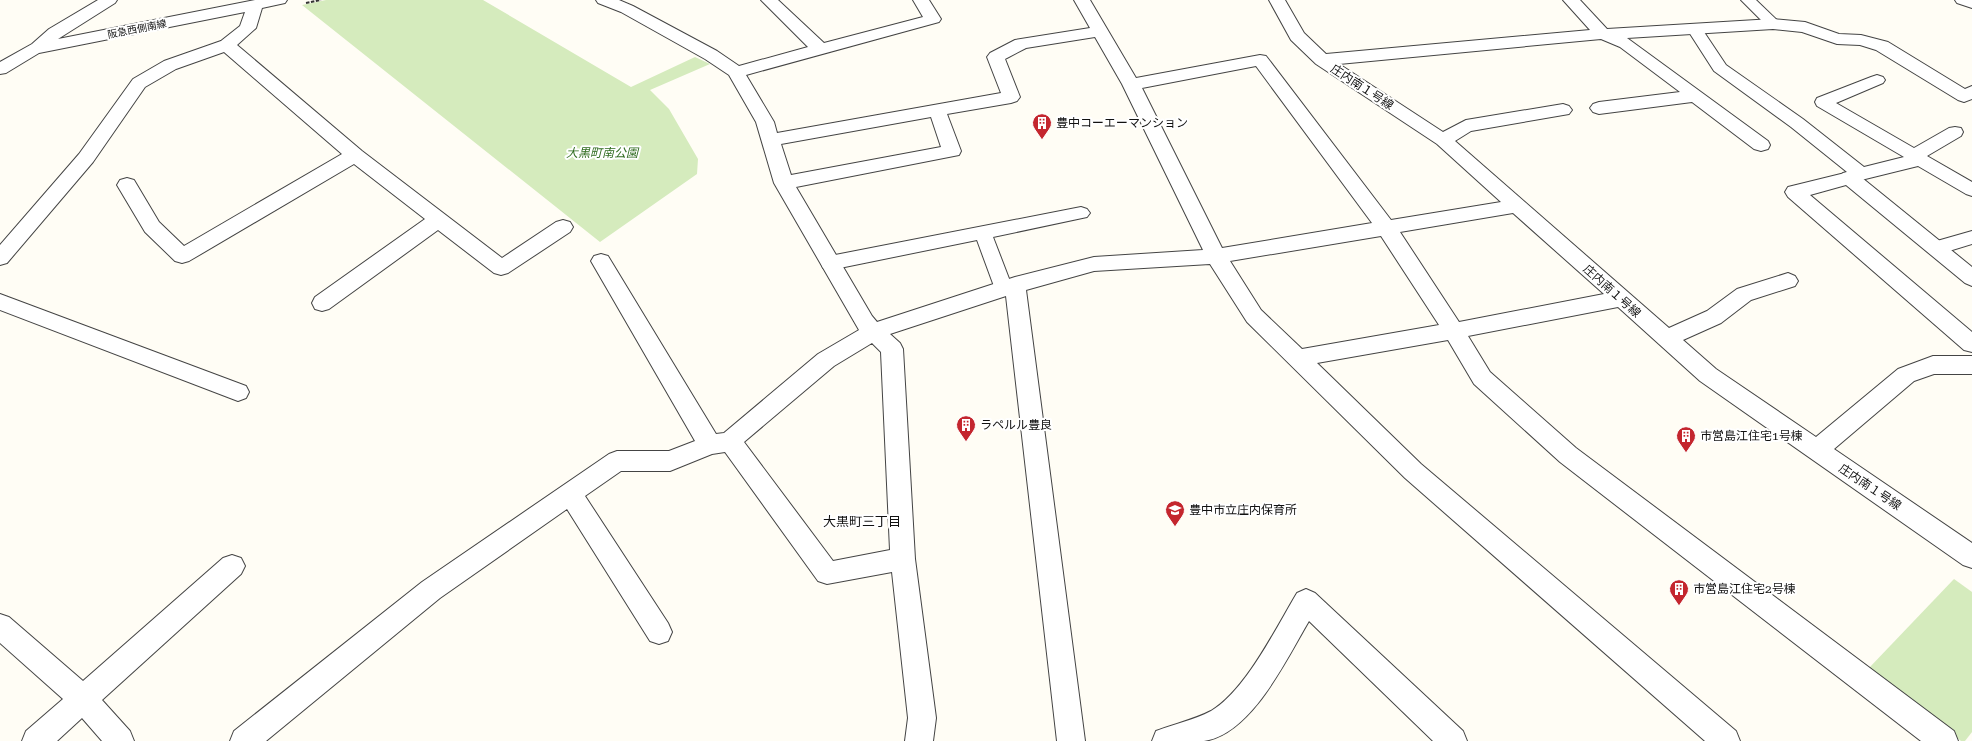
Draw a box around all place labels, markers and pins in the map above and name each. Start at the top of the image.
building icon: 豊中コーエーマンション [1031,112,1053,140]
place label: 豊中コーエーマンション [1056,116,1188,130]
building icon: ラペルル豊良 [955,414,977,442]
place label: ラペルル豊良 [980,418,1052,432]
building icon: 市営島江住宅1号棟 [1675,425,1697,453]
place label: 市営島江住宅1号棟 [1700,429,1803,443]
school or university icon: 豊中市立庄内保育所 [1164,499,1186,527]
place label: 豊中市立庄内保育所 [1189,503,1297,517]
building icon: 市営島江住宅2号棟 [1668,578,1690,606]
place label: 市営島江住宅2号棟 [1693,582,1796,596]

